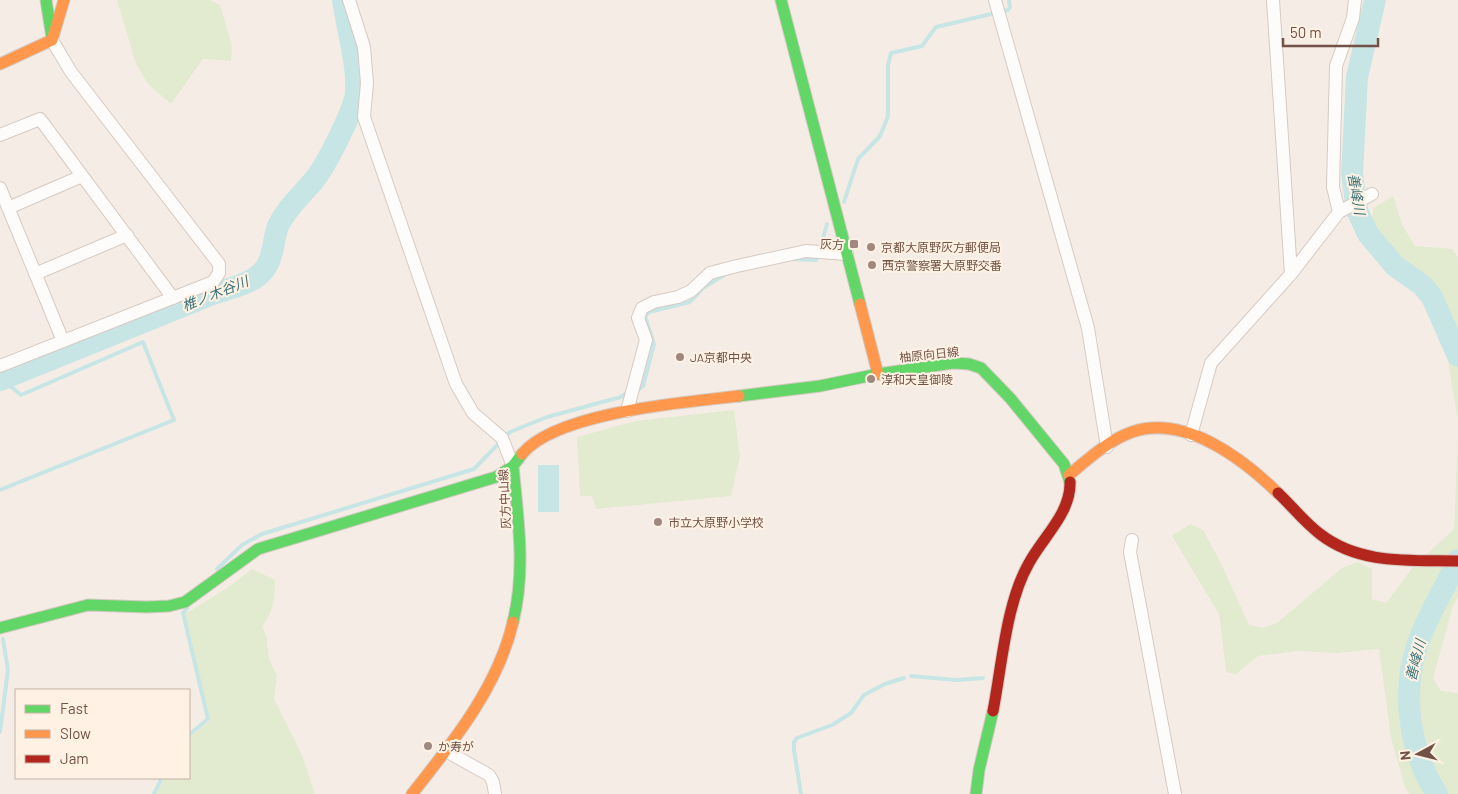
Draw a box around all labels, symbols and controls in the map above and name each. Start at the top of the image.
scale bar [1283,15,1378,47]
text: 50 m [1290,23,1322,41]
water label: 善峰川 [1345,172,1369,218]
place label: 灰方 [820,237,844,251]
marker: 灰方 [848,238,860,250]
place label: 京都大原野灰方郵便局 [881,240,1001,254]
marker: 京都大原野灰方郵便局 [865,241,877,253]
place label: 西京警察署大原野交番 [882,258,1002,272]
marker: 西京警察署大原野交番 [866,259,878,271]
water label: 椎ノ木谷川 [179,271,252,314]
street label: 柚原向日線 [898,344,960,364]
place label: JA京都中央 [690,350,752,364]
marker: JA京都中央 [674,351,686,363]
place label: 淳和天皇御陵 [881,372,953,386]
marker: 淳和天皇御陵 [865,373,877,385]
street label: 灰方中山線 [495,469,513,529]
place label: 市立大原野小学校 [668,515,764,529]
marker: 市立大原野小学校 [652,516,664,528]
water label: 善峰川 [1401,636,1429,682]
legend [15,689,190,779]
text: Fast [60,699,88,717]
text: Slow [60,724,91,742]
north arrow [1393,729,1443,779]
place label: か寿が [438,739,474,753]
marker: か寿が [422,740,434,752]
text: Jam [60,749,89,767]
text: N [1396,750,1414,761]

